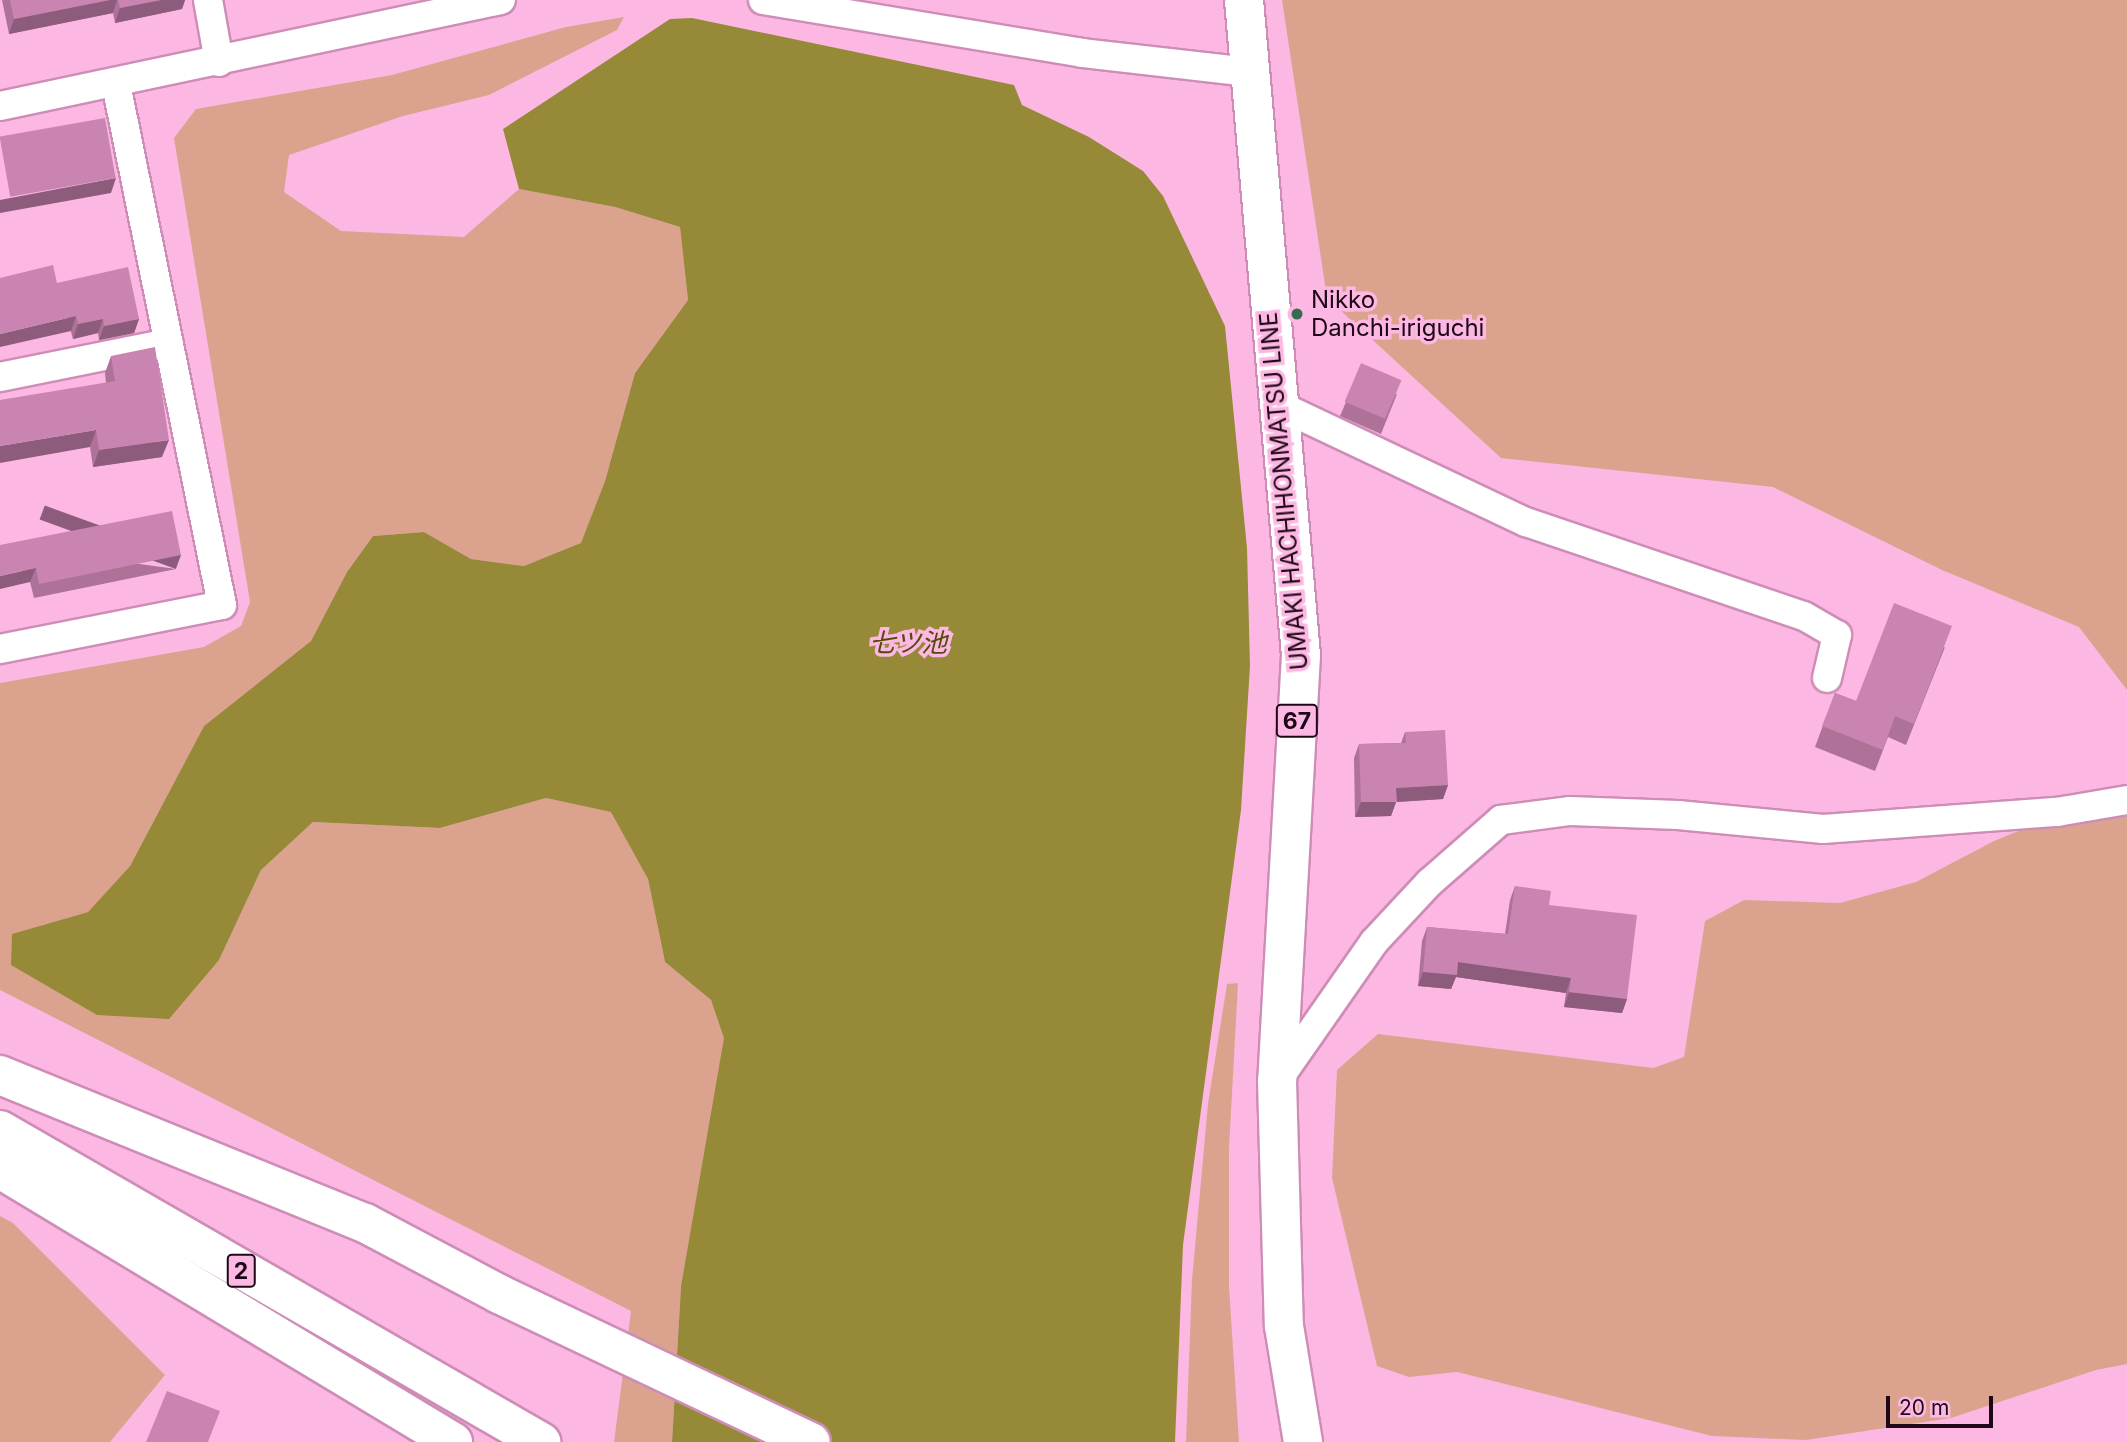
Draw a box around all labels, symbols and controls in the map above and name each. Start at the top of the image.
place label: Nikko Danchi-iriguchi [1311,286,1484,342]
marker: Nikko Danchi-iriguchi [1289,306,1305,322]
street label: UMAKI HACHIHONMATSU LINE [1254,311,1314,671]
water label: 七ツ池 [869,627,947,659]
road number: 67 [1274,702,1320,740]
road number: 2 [225,1252,257,1290]
scale bar [1889,1382,1996,1426]
text: 20 m [1899,1395,1949,1420]

